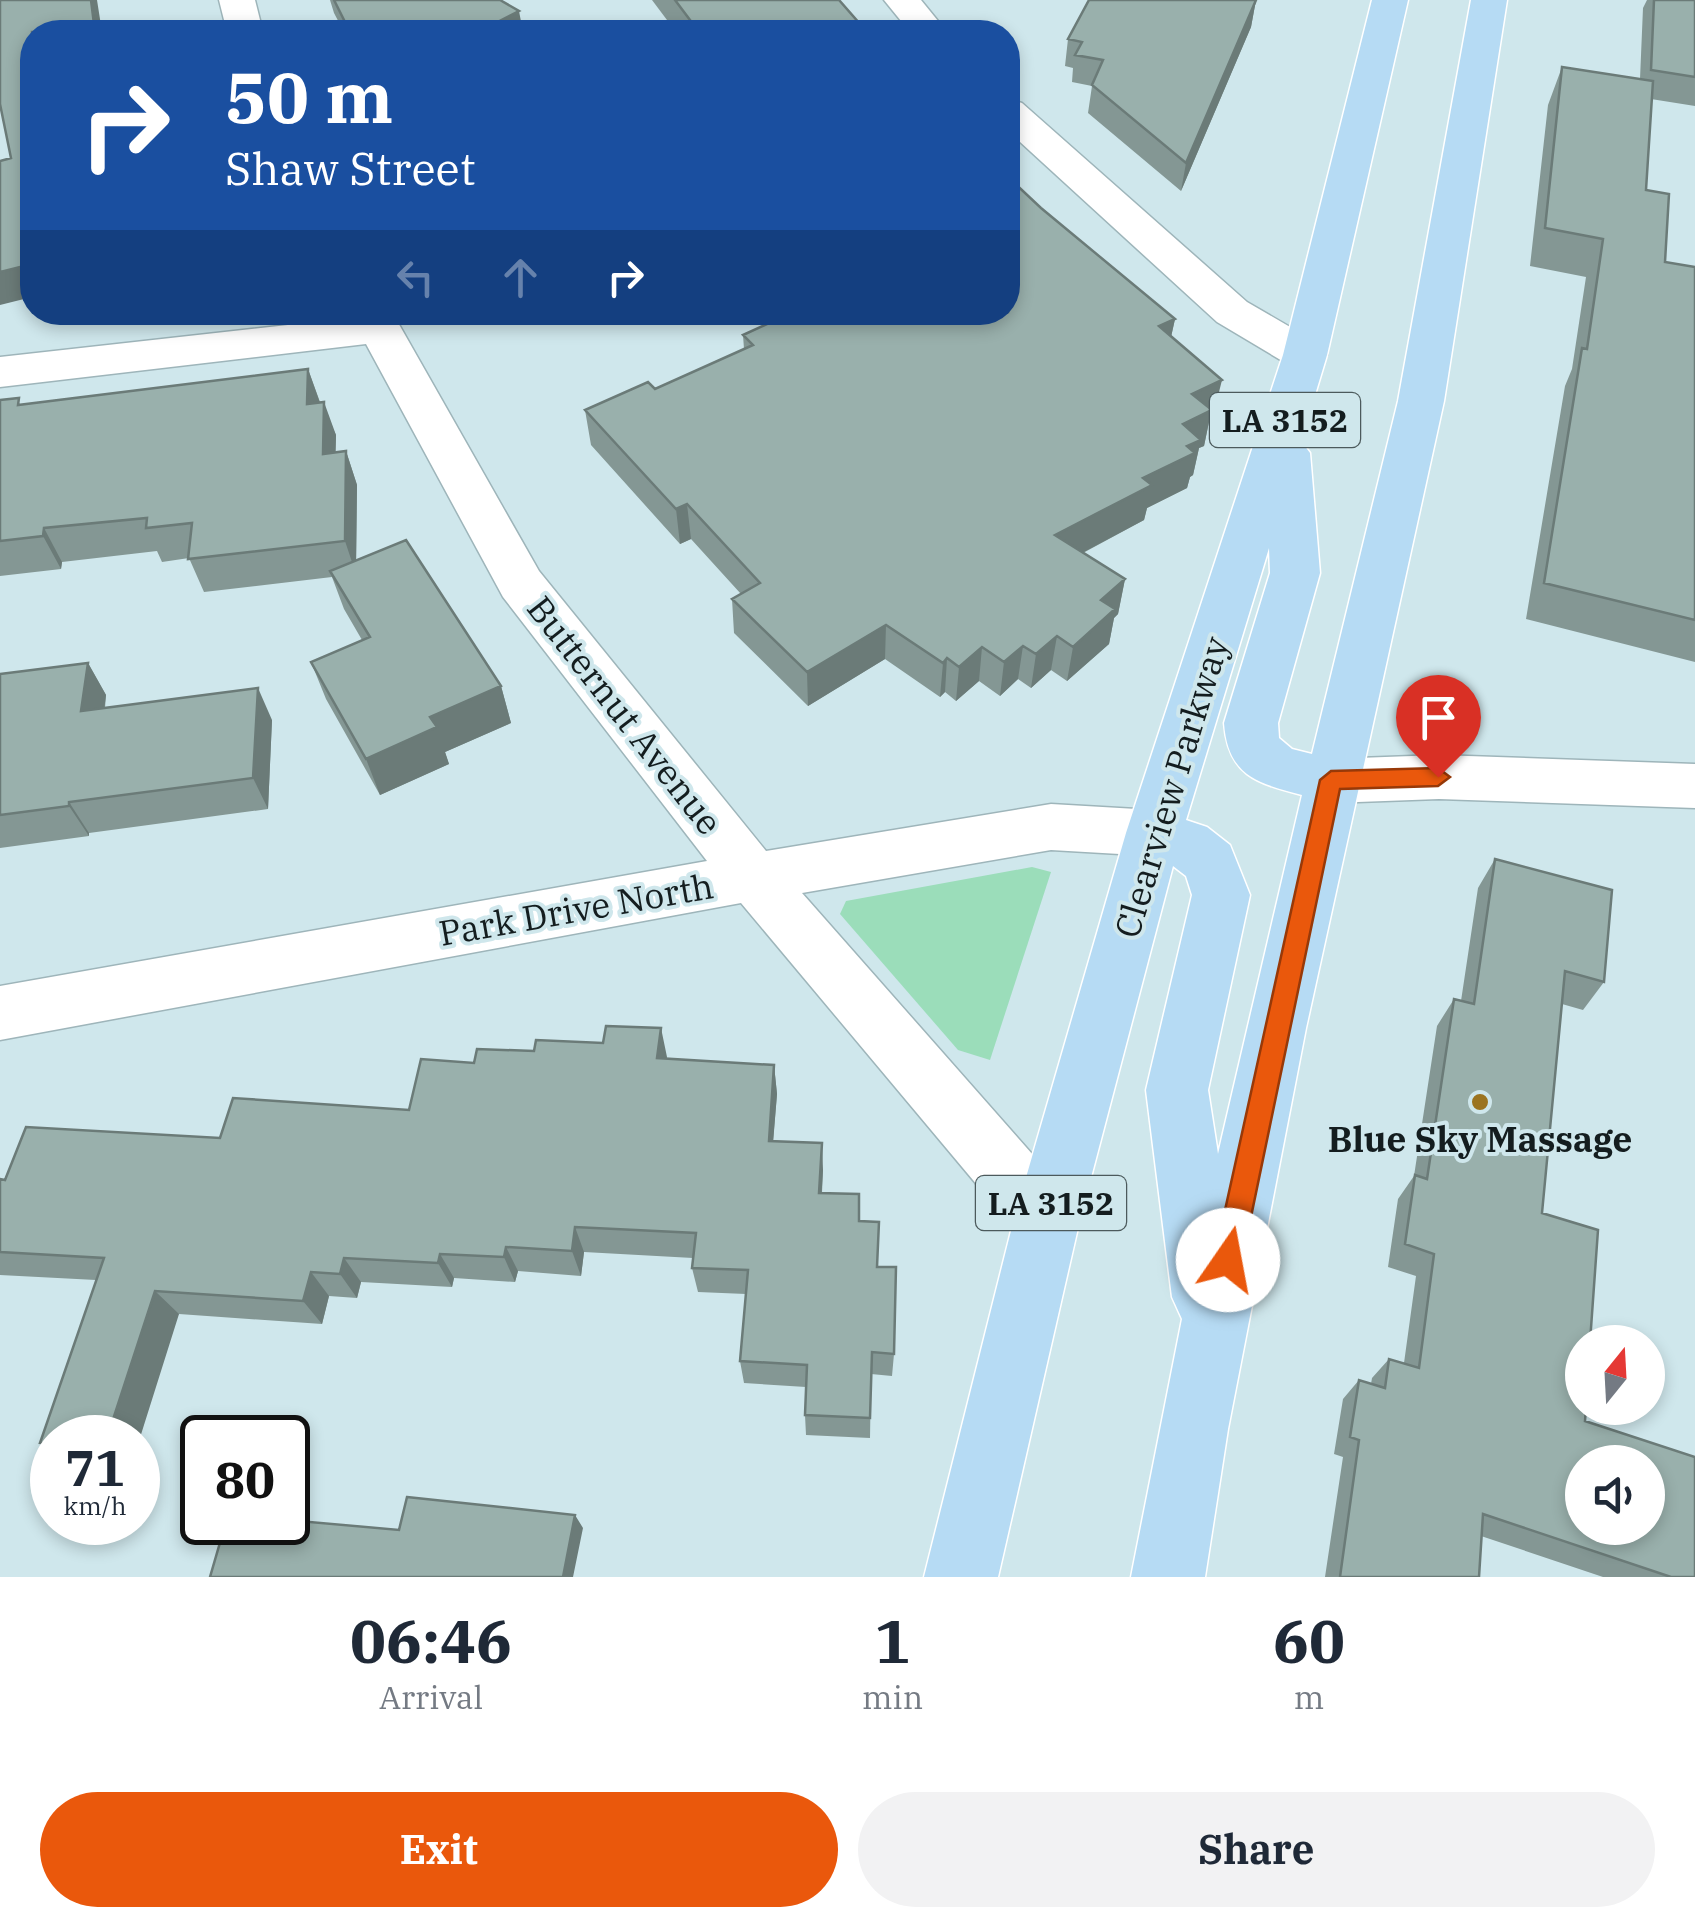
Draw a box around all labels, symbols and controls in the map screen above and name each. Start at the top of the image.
text: 50 m [225,51,393,142]
icon: right [60,60,190,190]
text: Shaw Street [225,139,476,197]
icon: left [388,250,443,305]
icon: ahead [493,250,548,305]
icon: right [598,250,653,305]
road number: LA 3152 [1210,393,1360,447]
street label: Butternut Avenue [517,586,733,844]
street label: Clearview Parkway [1103,631,1239,943]
pin [1396,675,1481,778]
icon: arrive [1411,690,1466,745]
street label: Park Drive North [435,862,717,956]
marker: Blue Sky Massage [1469,1091,1491,1113]
place label: Blue Sky Massage [1328,1116,1632,1162]
road number: LA 3152 [976,1176,1126,1230]
position arrow [1176,1208,1280,1312]
north arrow [1565,1325,1665,1425]
map controls [1565,1325,1665,1545]
speed limit sign: 80 [180,1415,310,1545]
text: 71 [65,1435,125,1500]
button: sound [1565,1445,1665,1545]
text: km/h [63,1489,127,1522]
text: 06:46 [350,1601,512,1680]
text: 1 [875,1601,911,1680]
text: 60 [1273,1601,1345,1680]
text: Arrival [379,1676,483,1718]
text: min [862,1676,923,1718]
text: m [1294,1676,1324,1718]
button: Exit [40,1792,838,1907]
button: Share [858,1792,1655,1907]

